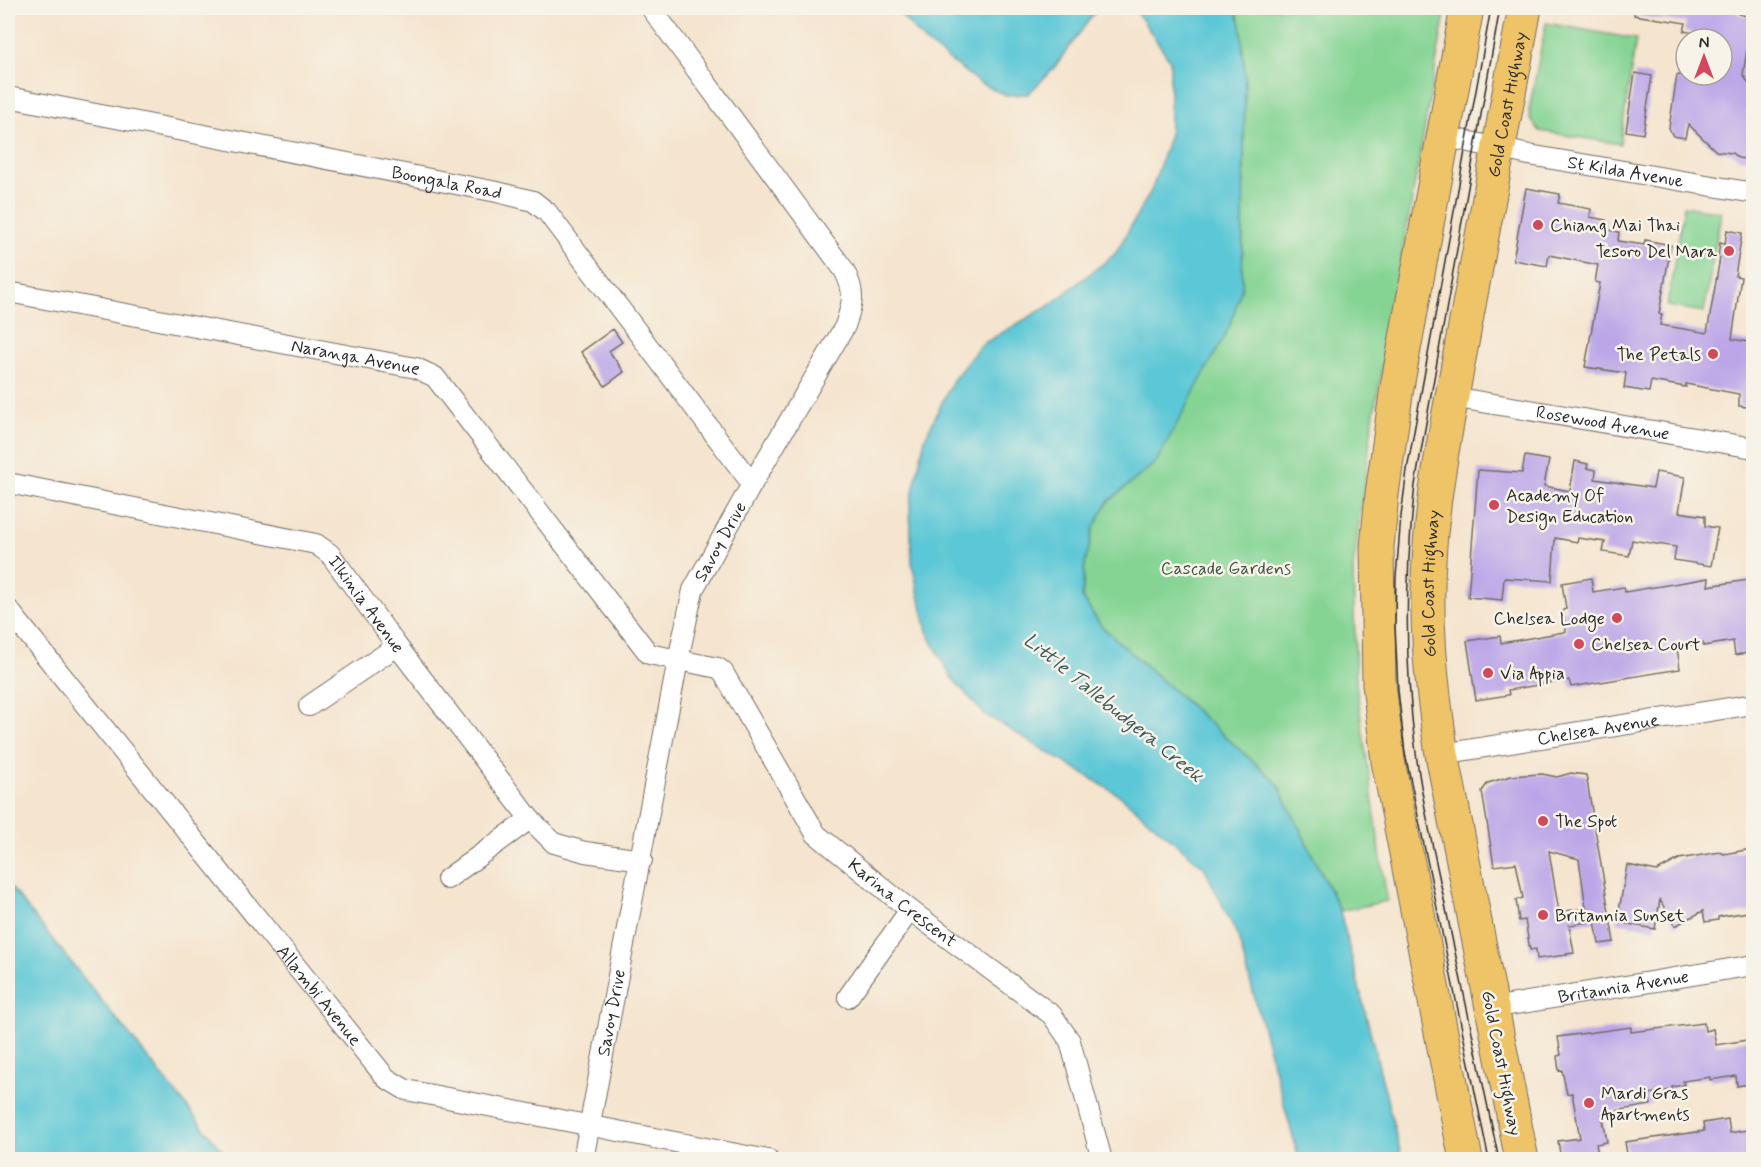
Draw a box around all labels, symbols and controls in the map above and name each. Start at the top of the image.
north arrow [1674,27,1734,87]
street label: Gold Coast Highway [1482,30,1533,179]
text: N [1699,33,1709,54]
street label: St Kilda Avenue [1566,151,1685,194]
street label: Boongala Road [389,161,504,206]
place label: Chiang Mai Thai [1550,214,1680,238]
marker: Chiang Mai Thai [1531,218,1545,232]
place label: Tesoro Del Mara [1595,240,1717,264]
marker: Tesoro Del Mara [1722,244,1736,258]
street label: Naranga Avenue [289,334,425,382]
place label: The Petals [1616,343,1701,367]
marker: The Petals [1706,347,1720,361]
street label: Rosewood Avenue [1534,400,1671,447]
place label: Academy Of Design Education [1506,484,1633,530]
street label: Savoy Drive [689,498,753,586]
marker: Academy Of Design Education [1487,498,1501,512]
street label: Gold Coast Highway [1417,509,1446,658]
street label: Ilkinia Avenue [322,551,409,659]
park label: Cascade Gardens [1161,557,1291,581]
place label: Chelsea Lodge [1493,607,1605,632]
marker: Chelsea Lodge [1610,611,1624,625]
water label: Little Tallebudgera Creek [1017,627,1209,790]
place label: Chelsea Court [1591,633,1701,657]
marker: Chelsea Court [1572,637,1586,651]
place label: Via Appia [1500,662,1565,687]
marker: Via Appia [1481,666,1495,680]
street label: Chelsea Avenue [1536,708,1661,752]
place label: The Spot [1555,810,1618,834]
marker: The Spot [1536,814,1550,828]
street label: Karina Crescent [842,853,961,953]
place label: Britannia Sunset [1555,904,1686,928]
marker: Britannia Sunset [1536,908,1550,922]
street label: Allambi Avenue [270,940,367,1051]
street label: Britannia Avenue [1556,965,1691,1010]
street label: Savoy Drive [592,967,632,1058]
street label: Gold Coast Highway [1473,988,1527,1138]
place label: Mardi Gras Apartments [1601,1082,1689,1128]
marker: Mardi Gras Apartments [1582,1096,1596,1110]

